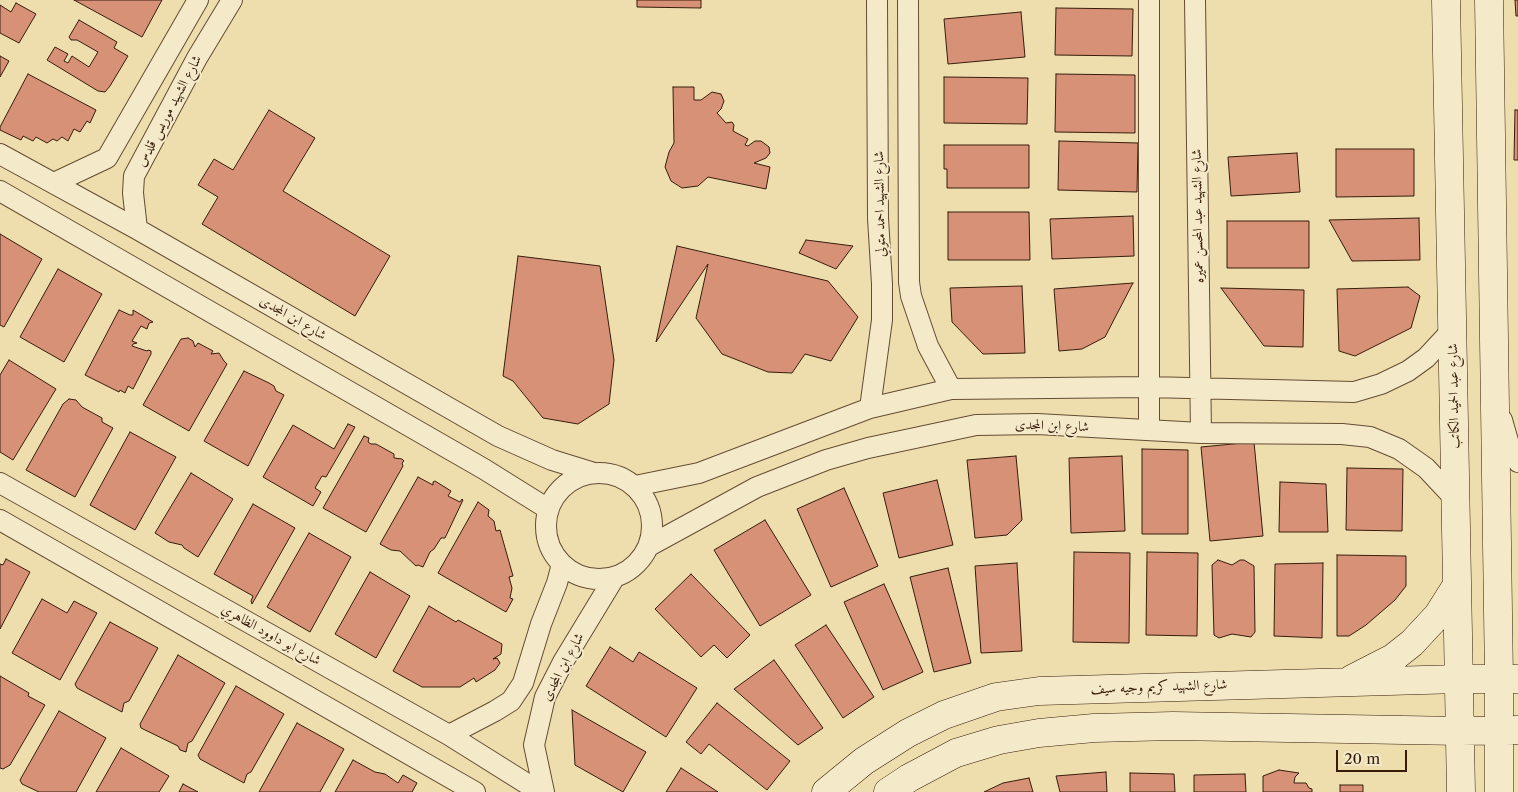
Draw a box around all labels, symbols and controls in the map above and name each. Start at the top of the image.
street label: شارع الشهيد موريس قلدس [133,52,205,170]
street label: شارع الشهيد عبد المحسن عميره [1188,149,1208,283]
street label: شارع الشهيد احمد متولي [871,151,889,257]
street label: شارع ابن المجدى [257,292,329,344]
street label: شارع عبد الحميد الكاتب [1445,343,1463,449]
street label: شارع ابن المجدى [1015,416,1089,436]
street label: شارع ابو داوود الظاهري [218,601,324,669]
street label: شارع ابن المجدى [538,630,588,704]
street label: شارع الشهيد كريم وجيه سيف [1090,676,1228,698]
scale bar [1338,740,1409,772]
text: 20 m [1344,749,1380,768]

